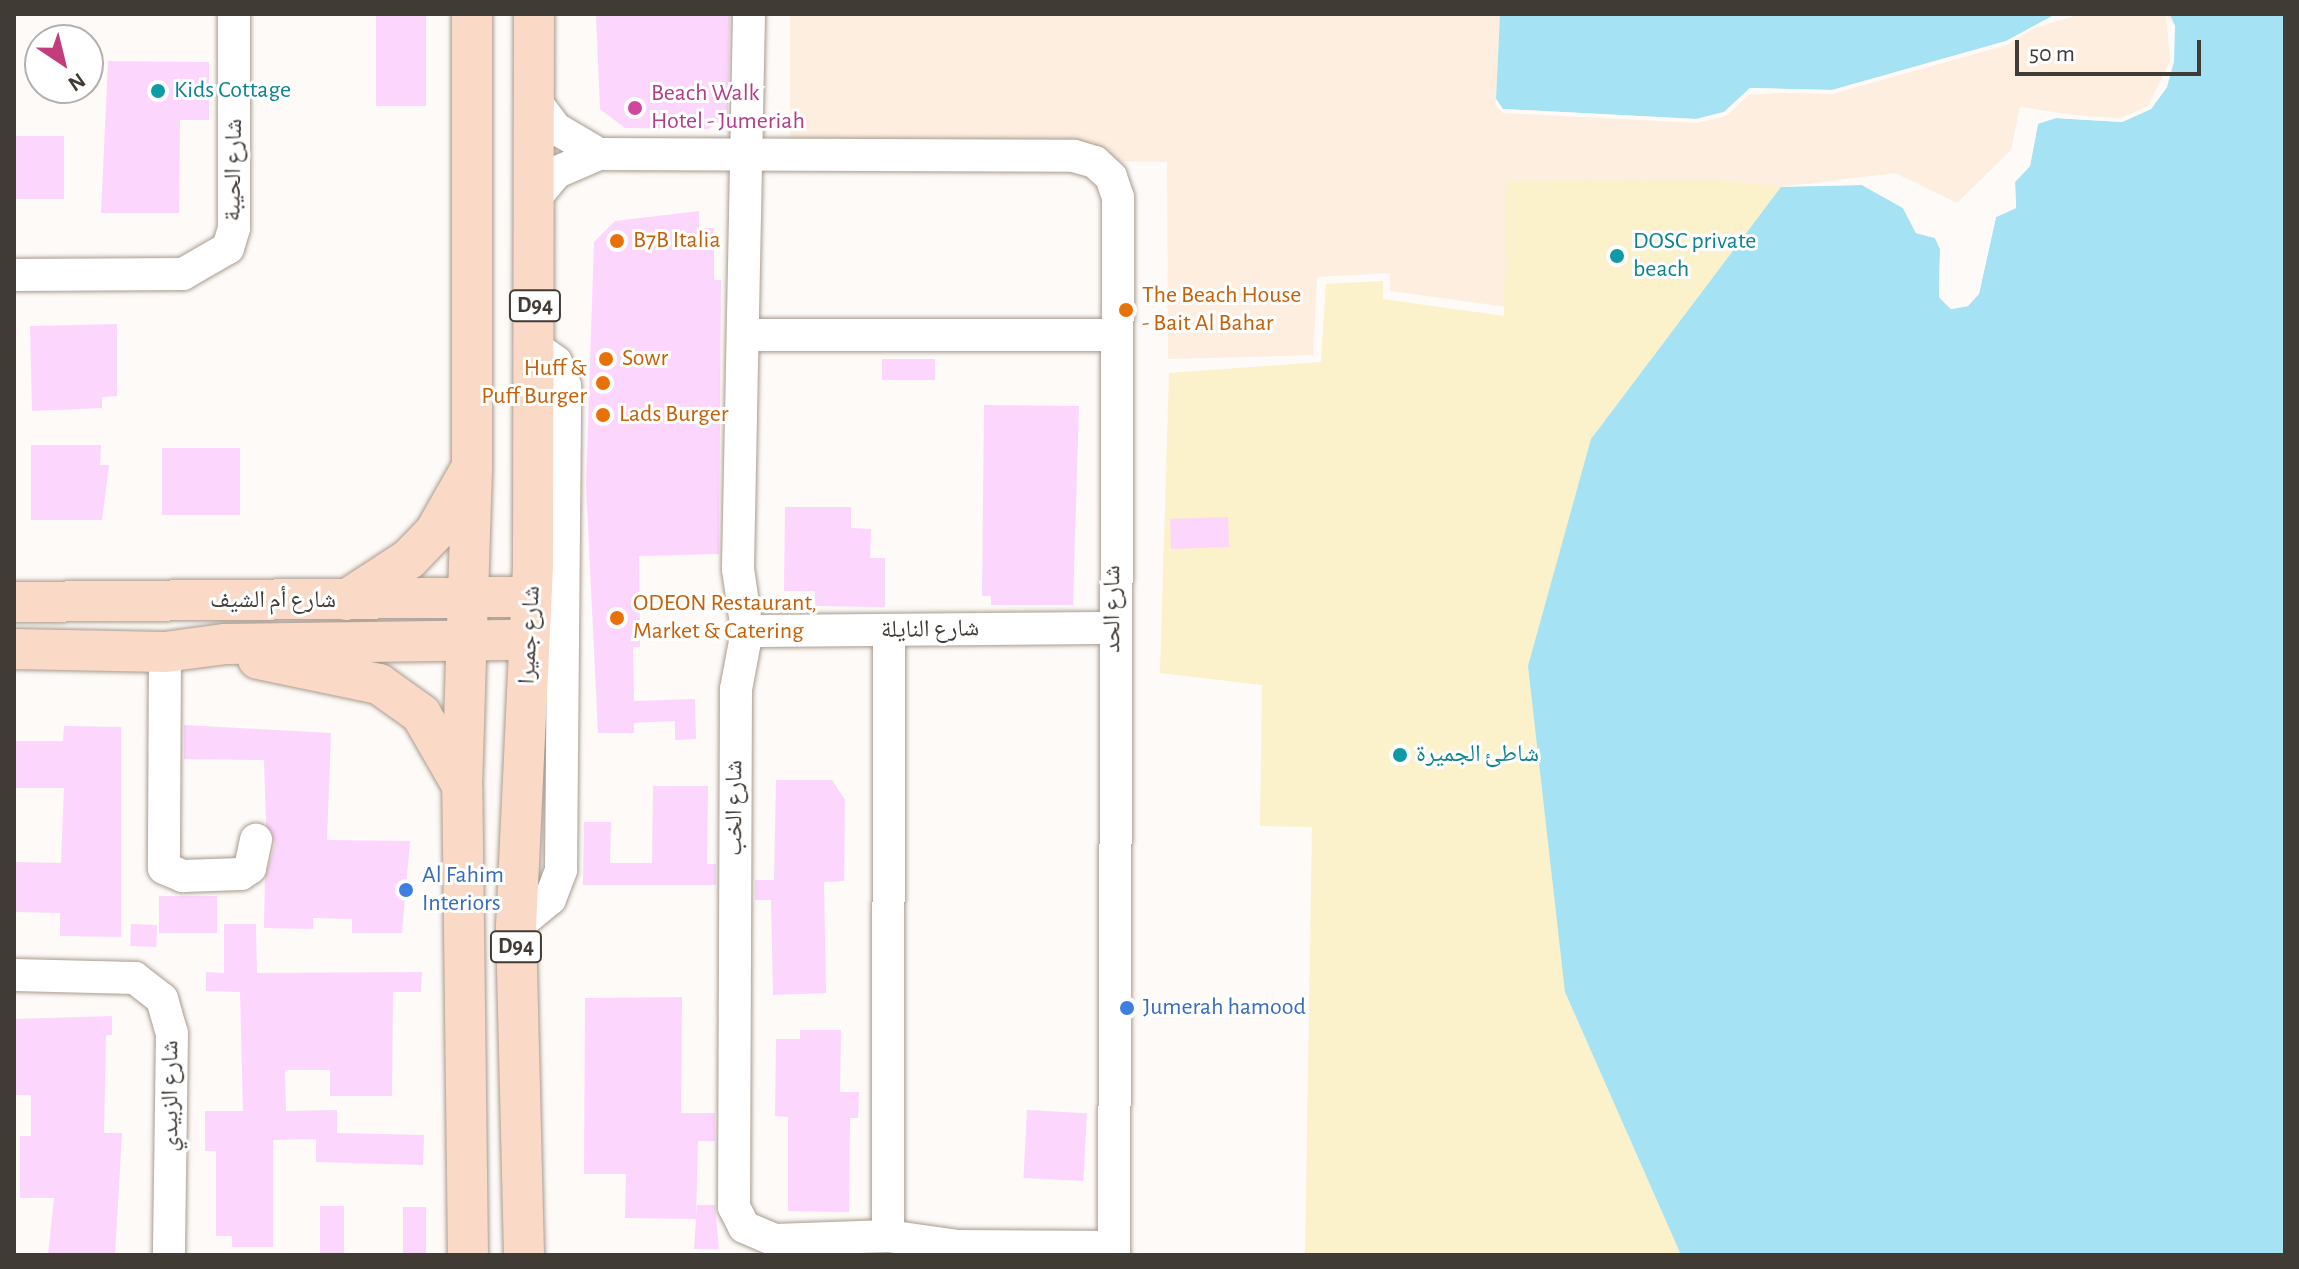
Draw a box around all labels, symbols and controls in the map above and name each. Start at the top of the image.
north arrow [24,24,104,104]
scale bar [2019,24,2205,74]
text: 50 m [2029,42,2075,66]
text: N [64,69,89,95]
place label: Kids Cottage [174,77,291,105]
place label: Beach Walk Hotel - Jumeriah [651,80,805,136]
marker: Kids Cottage [149,82,167,100]
marker: Beach Walk Hotel - Jumeriah [626,99,644,117]
street label: شارع الحيبة [219,118,249,222]
place label: B7B Italia [633,227,721,255]
place label: DOSC private beach [1633,228,1756,284]
marker: B7B Italia [608,232,626,250]
marker: DOSC private beach [1608,247,1626,265]
place label: The Beach House - Bait Al Bahar [1142,282,1301,338]
road number: D94 [507,288,563,324]
marker: The Beach House - Bait Al Bahar [1117,301,1135,319]
place label: Sowr [622,345,668,373]
marker: Sowr [597,350,615,368]
place label: Huff & Puff Burger [481,355,587,411]
marker: Huff & Puff Burger [594,374,612,392]
place label: Lads Burger [619,401,728,429]
marker: Lads Burger [594,406,612,424]
street label: شارع الحد [1099,565,1127,653]
street label: شارع جميرا [513,585,547,685]
street label: شارع أم الشيف [210,587,336,615]
place label: ODEON Restaurant, Market & Catering [633,590,817,646]
marker: ODEON Restaurant, Market & Catering [608,609,626,627]
street label: شارع النايلة [881,615,979,645]
place label: شاطئ الجميرة [1416,741,1539,769]
marker: شاطئ الجميرة [1391,746,1409,764]
street label: شارع الخب [721,760,749,856]
place label: Al Fahim Interiors [422,862,504,918]
marker: Al Fahim Interiors [397,881,415,899]
road number: D94 [488,929,544,965]
place label: Jumerah hamood [1143,994,1306,1022]
marker: Jumerah hamood [1118,999,1136,1017]
street label: شارع الزبيدي [157,1040,185,1152]

